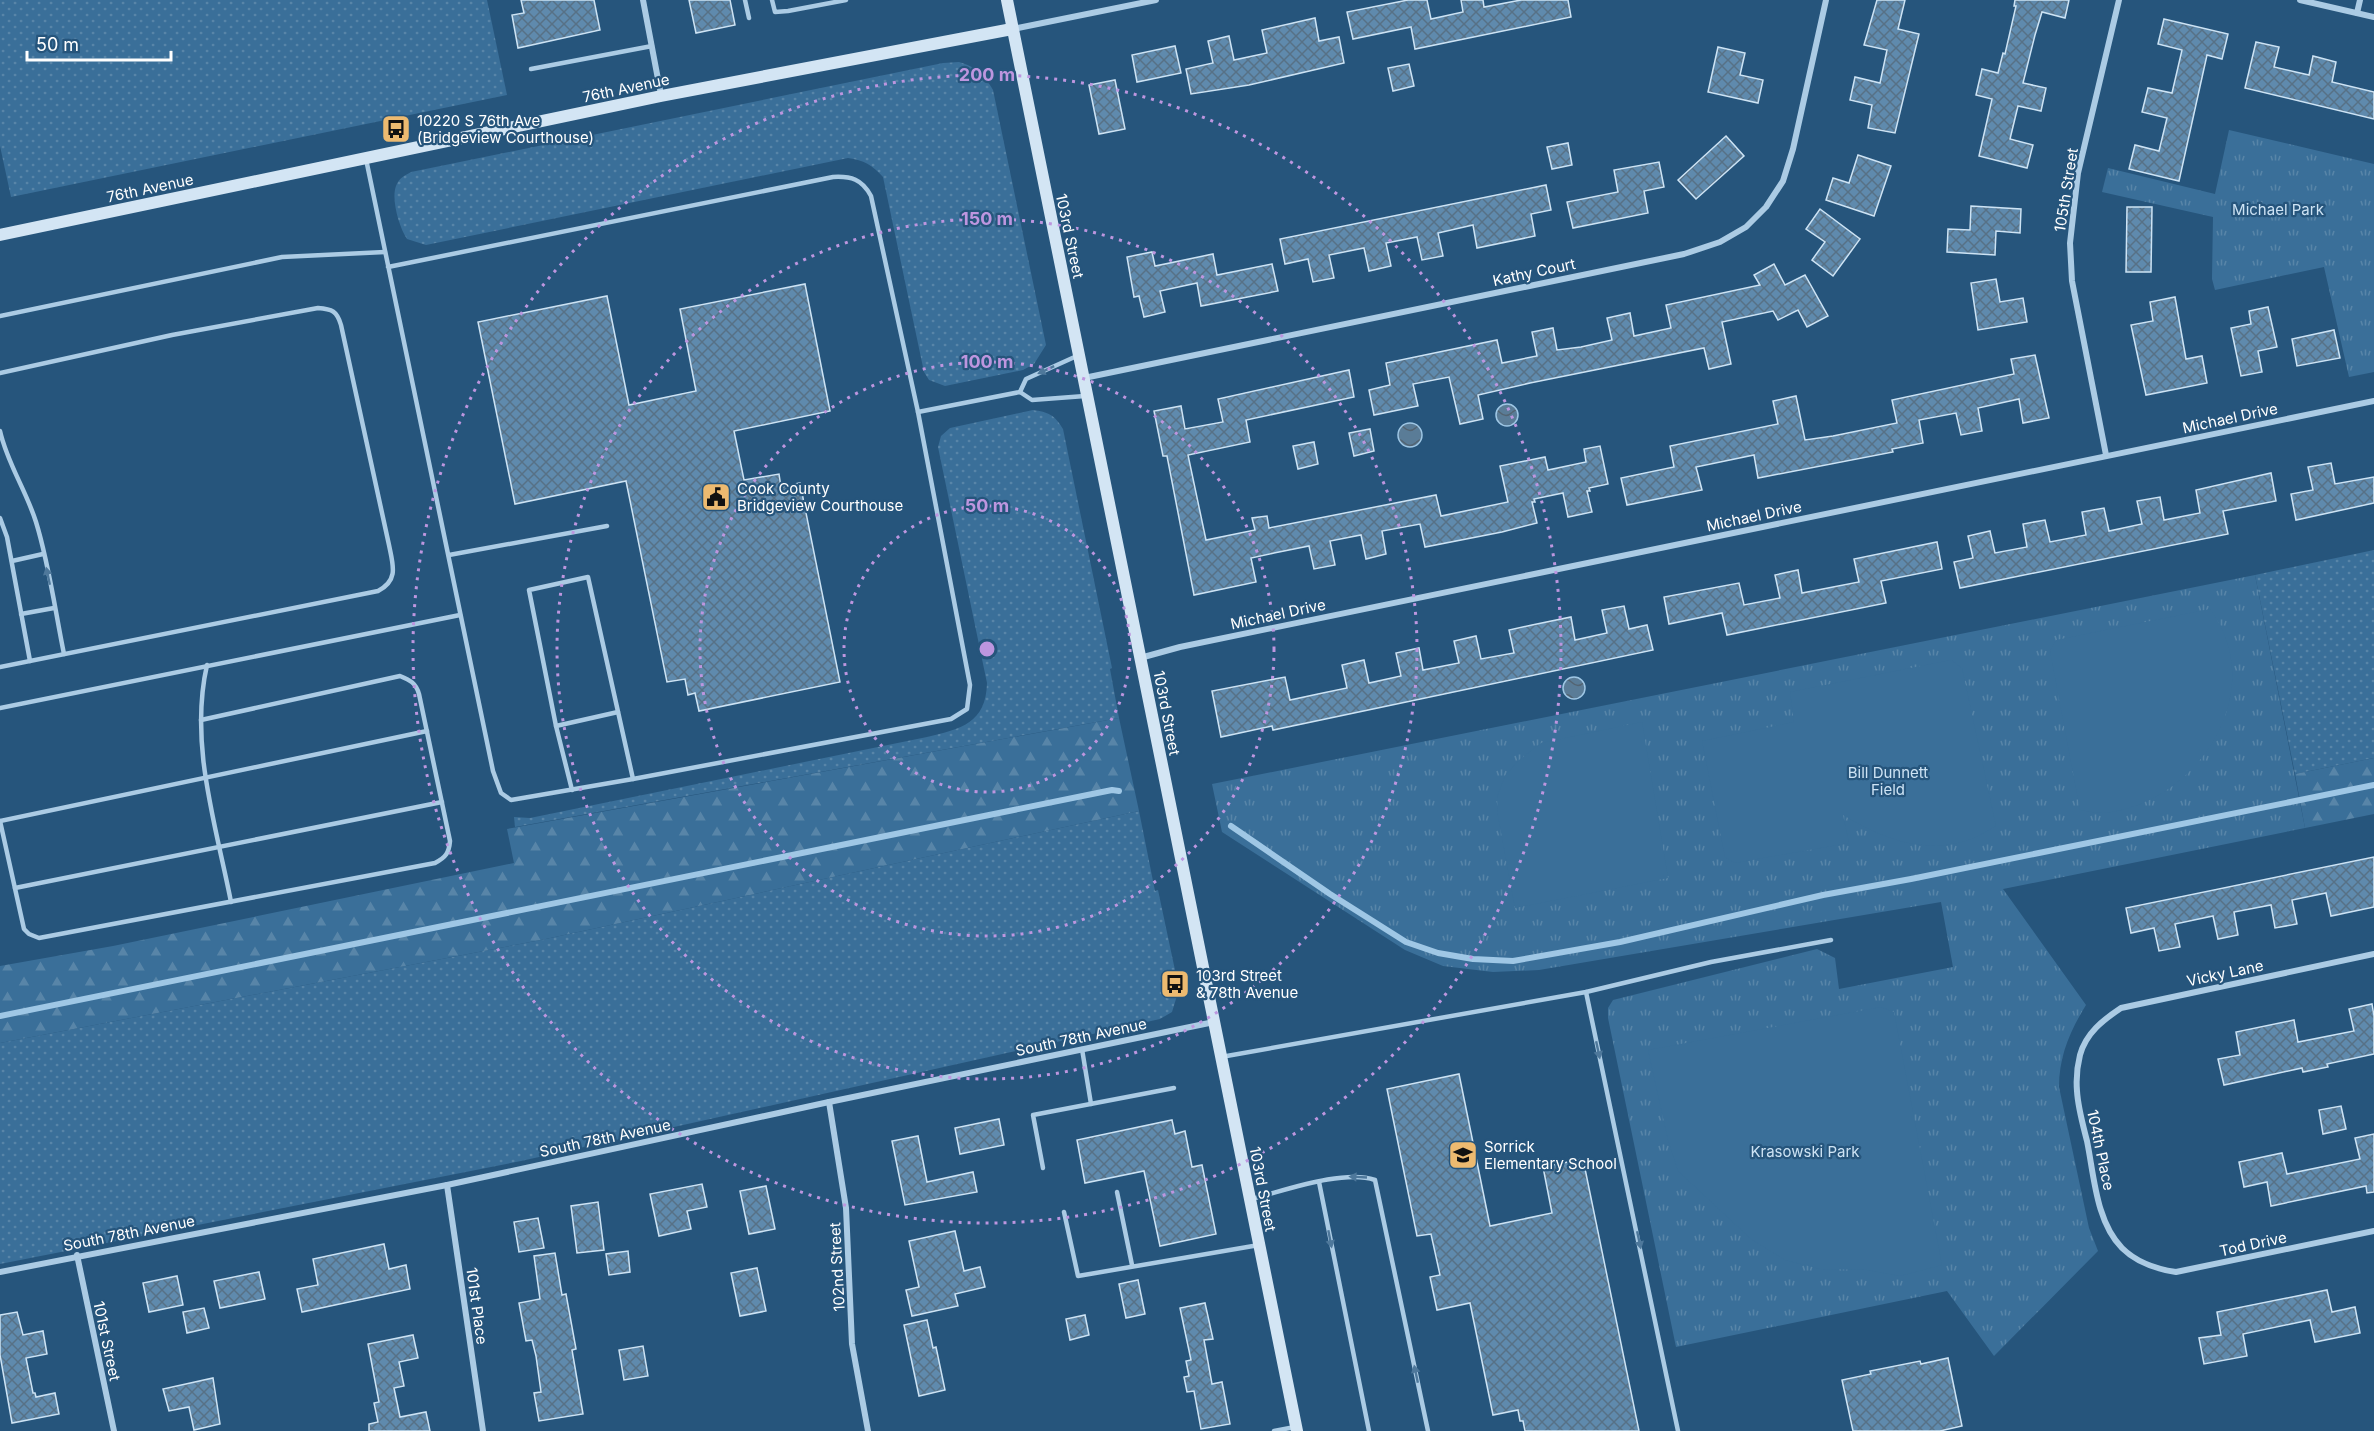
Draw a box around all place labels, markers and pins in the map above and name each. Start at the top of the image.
place label: 10220 S 76th Ave (Bridgeview Courthouse) [417,111,594,147]
bus stop icon: 10220 S 76th Ave (Bridgeview Courthouse) [380,113,412,145]
place label: Cook County Bridgeview Courthouse [737,479,903,515]
public building icon: Cook County Bridgeview Courthouse [700,481,732,513]
centre of rings [977,639,997,659]
place label: 103rd Street & 78th Avenue [1196,966,1298,1002]
bus stop icon: 103rd Street & 78th Avenue [1159,968,1191,1000]
place label: Sorrick Elementary School [1484,1137,1617,1173]
school or university icon: Sorrick Elementary School [1447,1139,1479,1171]

